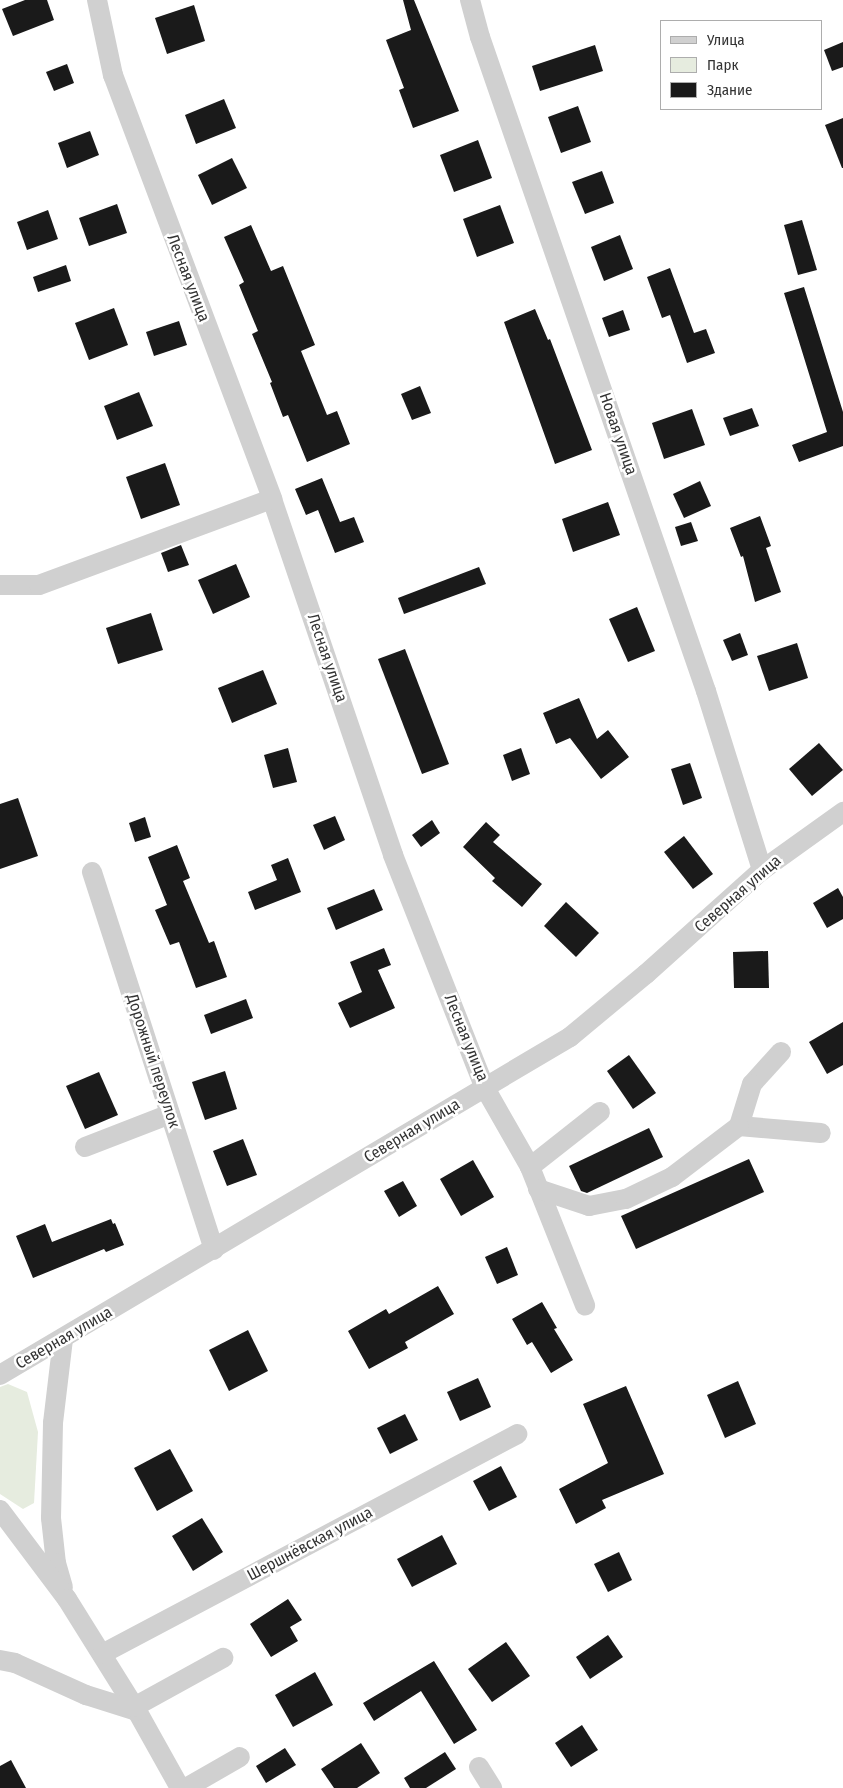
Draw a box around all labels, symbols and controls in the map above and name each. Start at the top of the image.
legend [660,20,823,110]
text: Улица [707,31,745,49]
text: Парк [707,56,738,74]
text: Здание [707,81,753,99]
street label: Лесная улица [162,231,214,325]
street label: Новая улица [595,390,641,478]
street label: Лесная улица [303,611,351,705]
street label: Северная улица [691,851,785,937]
street label: Дорожный переулок [122,992,184,1130]
street label: Лесная улица [440,992,492,1084]
street label: Северная улица [361,1095,463,1167]
street label: Северная улица [12,1303,116,1373]
street label: Шершнёвская улица [244,1503,376,1585]

